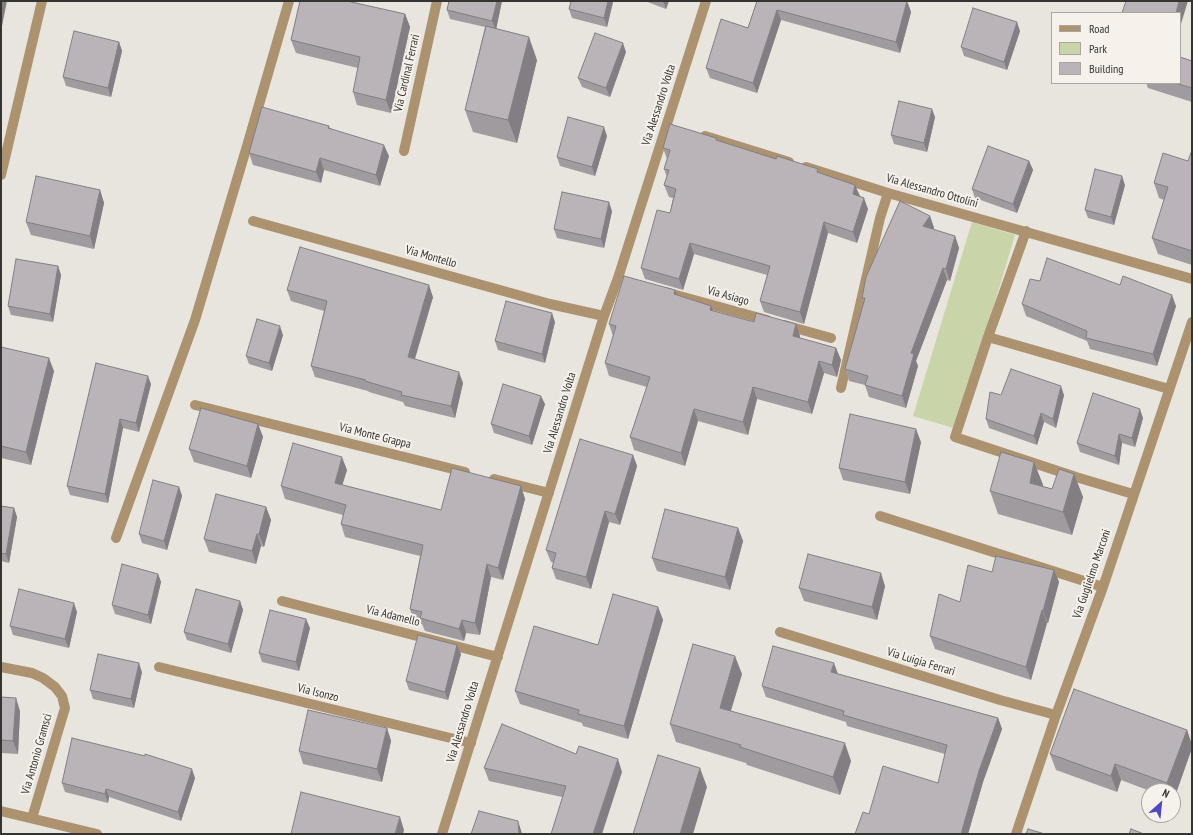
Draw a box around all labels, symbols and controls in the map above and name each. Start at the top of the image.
legend [1051,12,1181,84]
text: Road [1089,21,1109,36]
street label: Via Cardinal Ferrari [391,33,423,113]
text: Park [1089,41,1107,56]
text: Building [1089,61,1124,76]
street label: Via Alessandro Volta [639,63,679,147]
street label: Via Alessandro Ottolini [884,171,980,211]
street label: Via Montello [404,243,458,271]
street label: Via Asiago [705,283,751,309]
street label: Via Alessandro Volta [541,371,579,455]
street label: Via Monte Grappa [338,420,412,452]
street label: Via Guglielmo Marconi [1070,528,1114,620]
street label: Via Adamello [365,602,421,630]
street label: Via Luigia Ferrari [885,645,957,679]
street label: Via Alessandro Volta [444,680,482,764]
street label: Via Isonzo [296,681,340,705]
street label: Via Antonio Gramsci [19,712,55,796]
north arrow [1141,783,1181,823]
text: N [1160,786,1172,801]

